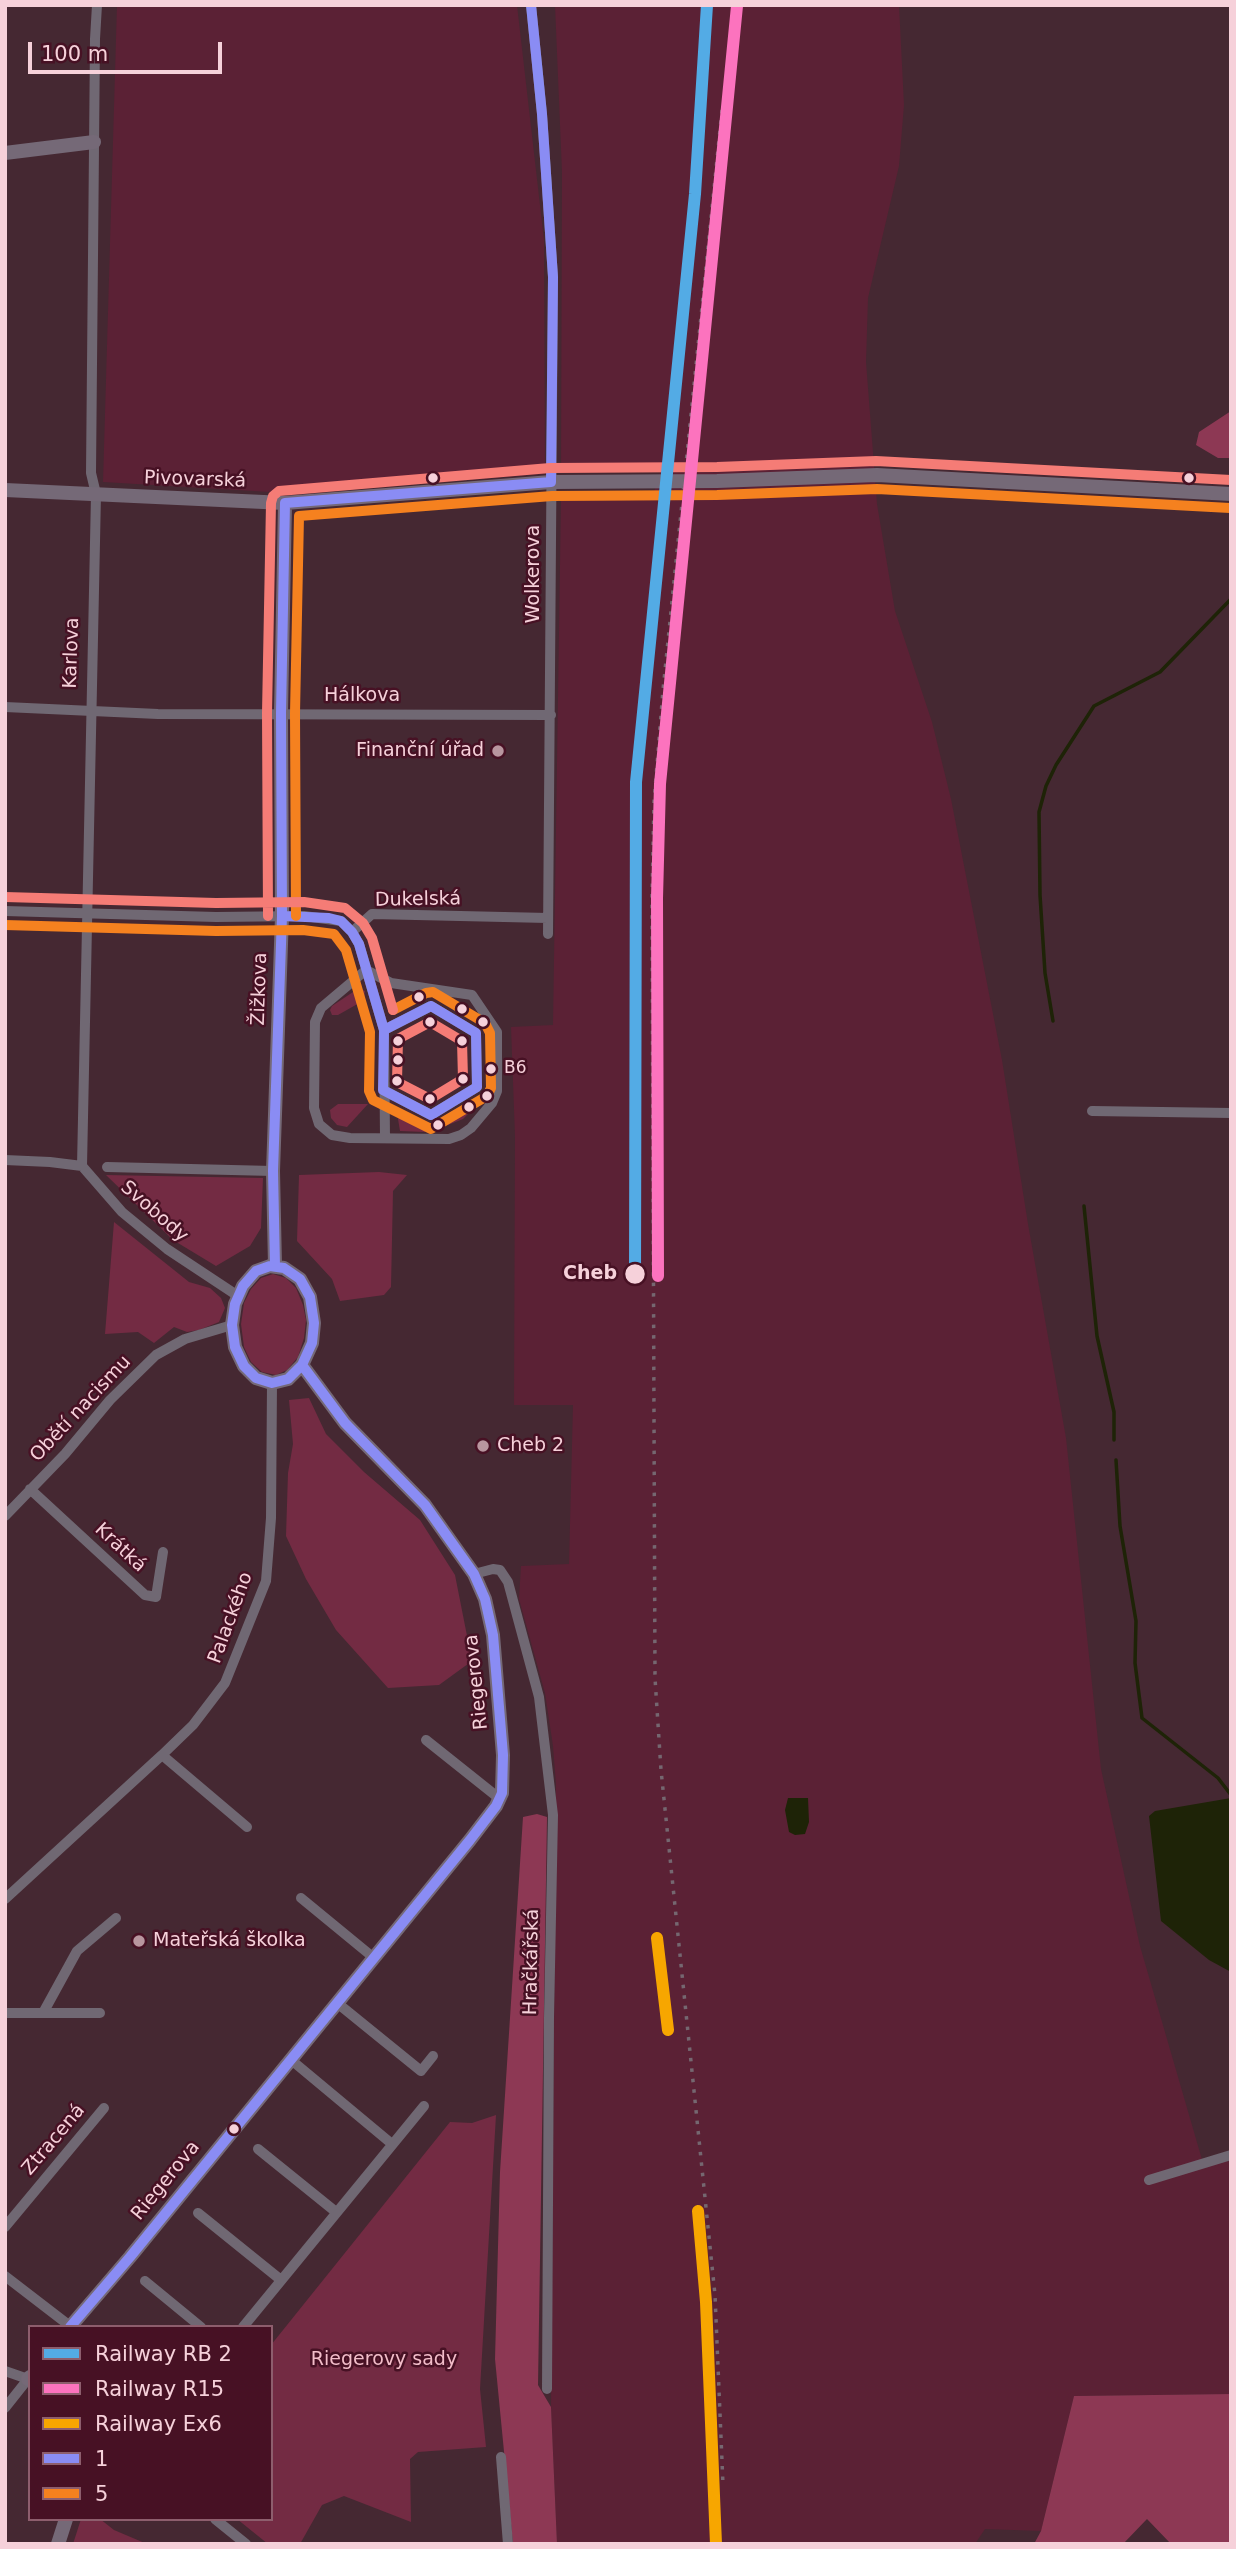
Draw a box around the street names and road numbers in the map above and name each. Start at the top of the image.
street label: Pivovarská [144,467,246,493]
street label: Wolkerova [523,525,545,623]
street label: Karlova [59,617,85,689]
street label: Hálkova [324,685,400,707]
street label: Dukelská [375,888,461,912]
street label: Žižkova [247,952,273,1026]
street label: Svobody [116,1177,192,1247]
street label: Obětí nacismu [26,1351,136,1467]
street label: Krátká [90,1519,150,1577]
street label: Palackého [204,1569,258,1667]
street label: Riegerova [461,1633,493,1731]
street label: Hračkářská [520,1909,544,2015]
street label: Ztracená [18,2100,90,2180]
street label: Riegerova [127,2137,205,2225]

